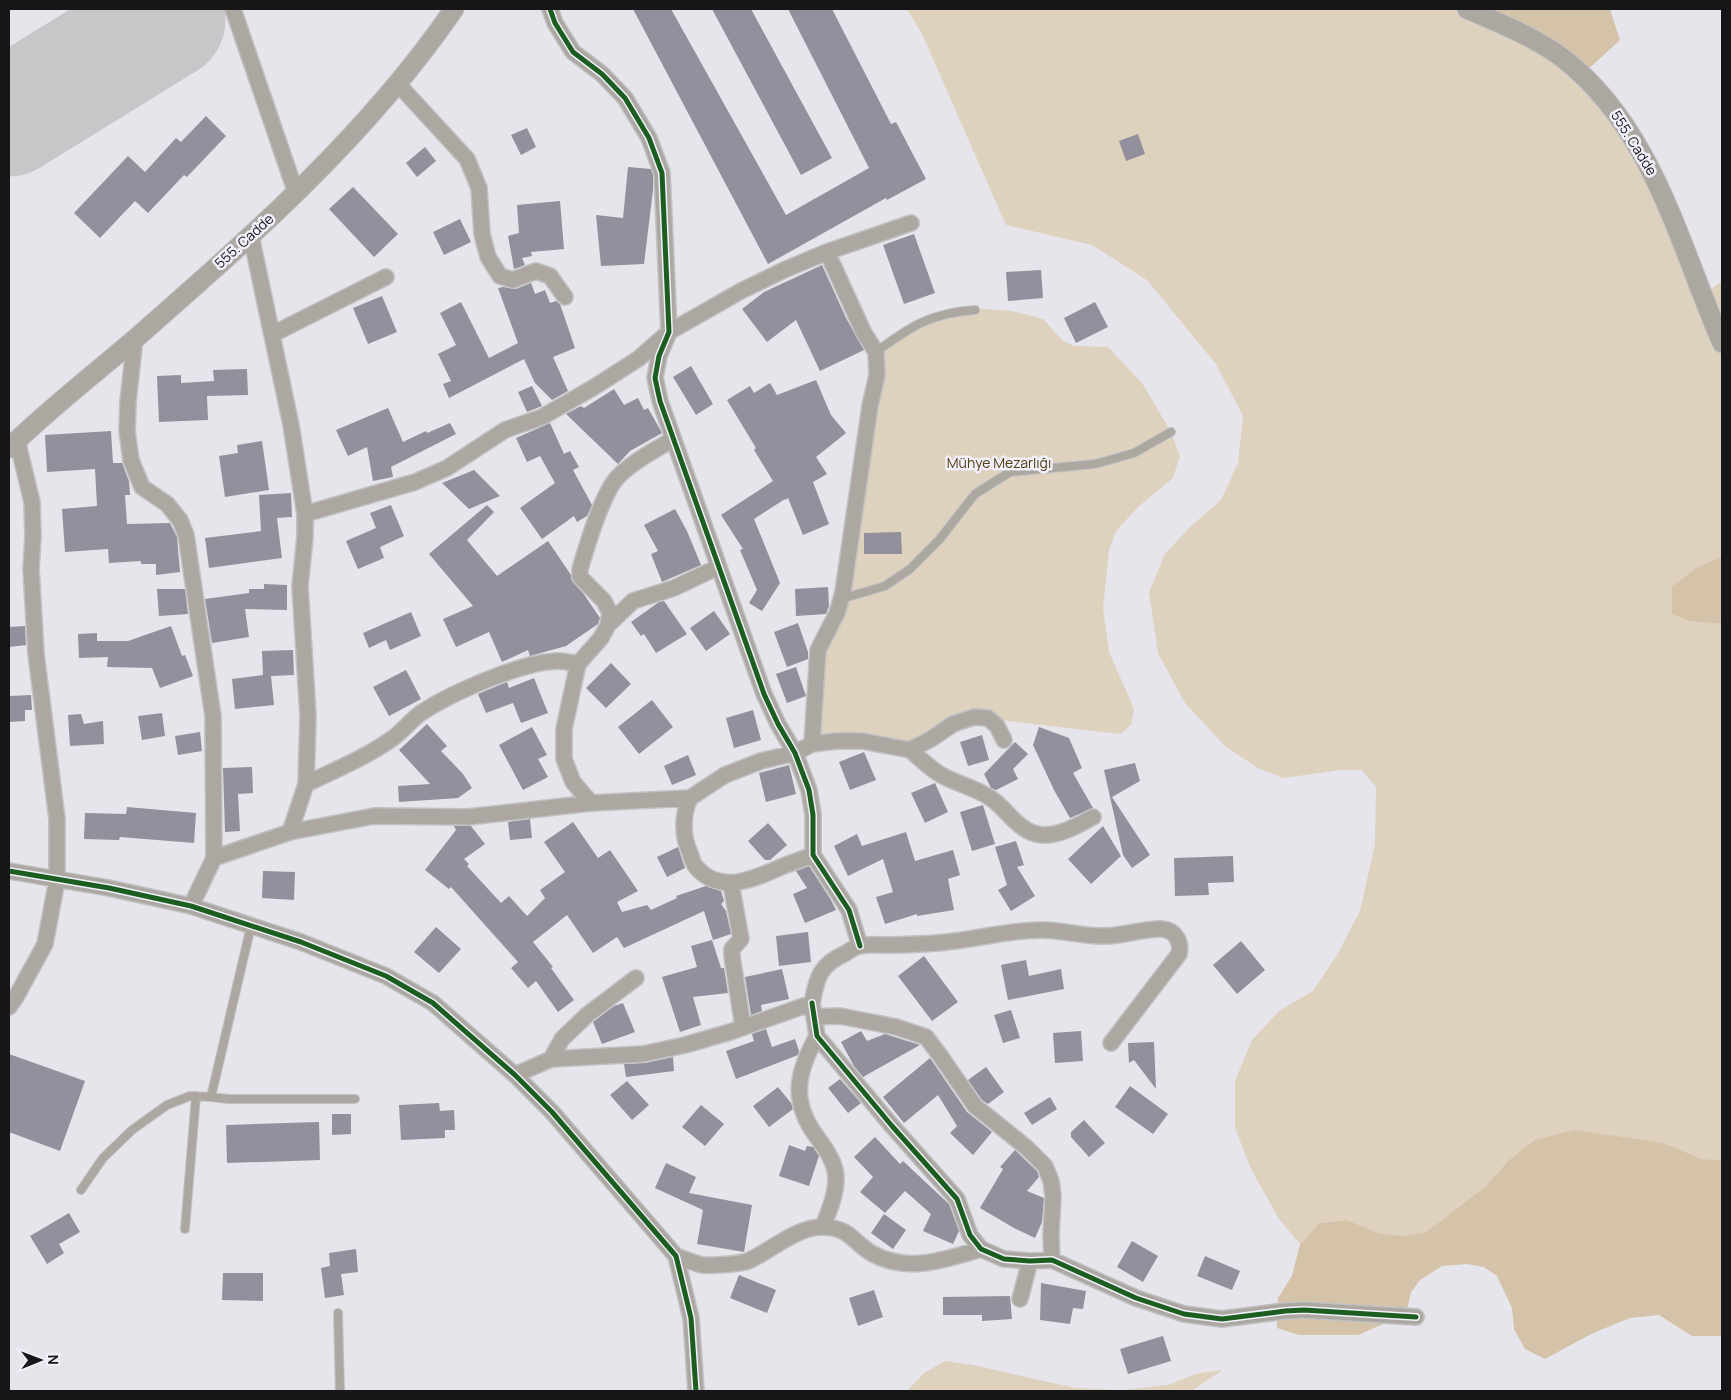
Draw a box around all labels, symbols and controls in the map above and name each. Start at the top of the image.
street label: 555. Cadde [1607,107,1662,179]
street label: 555. Cadde [210,209,277,272]
park label: Mühye Mezarlığı [947,453,1051,472]
north arrow [15,1335,65,1385]
text: N [44,1355,63,1365]

